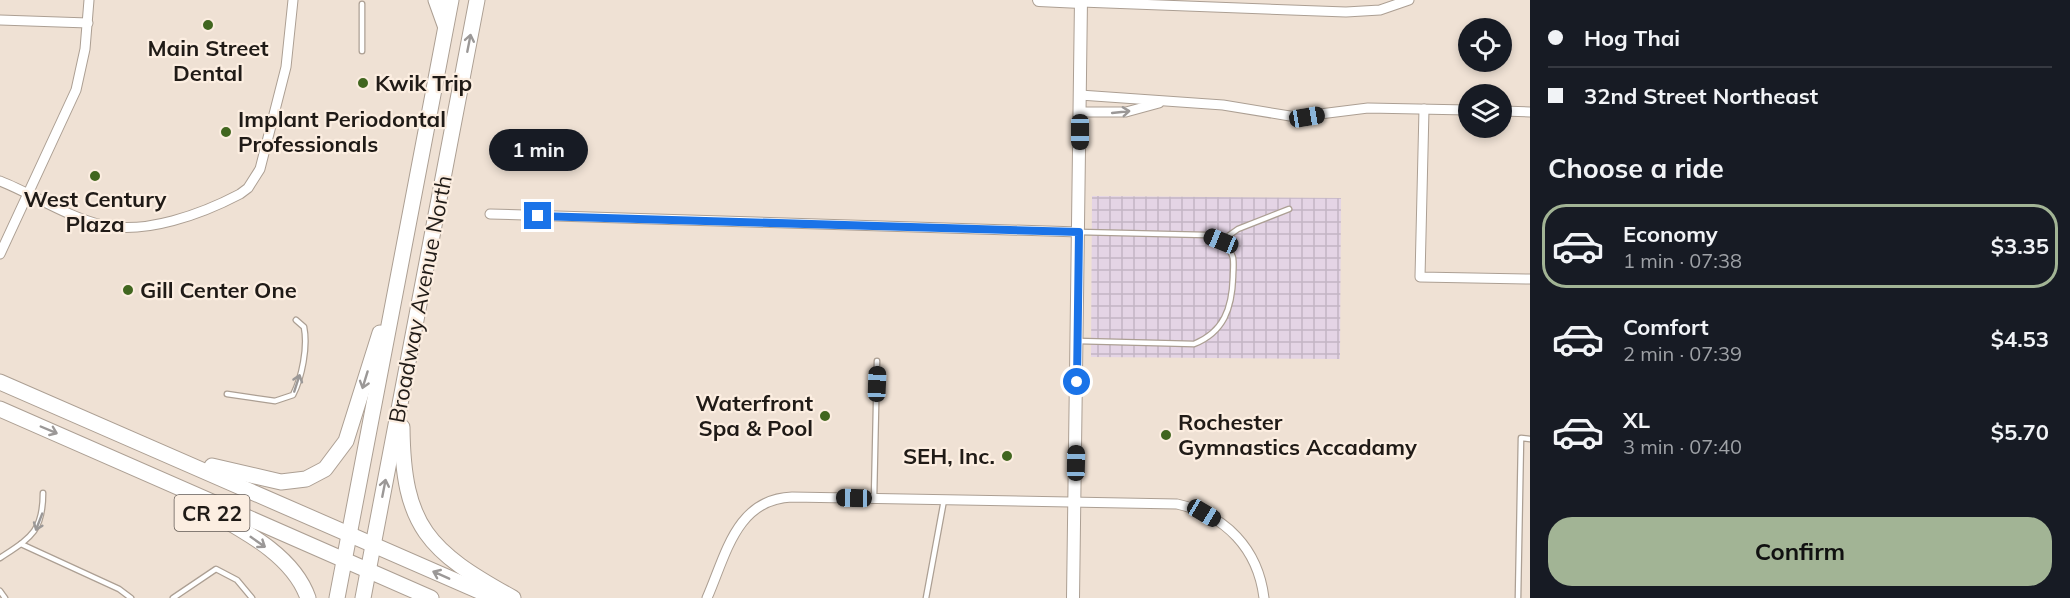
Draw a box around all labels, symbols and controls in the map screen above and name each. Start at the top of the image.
marker: Main Street Dental [201,18,215,32]
map controls [1458,18,1512,138]
button: locate [1458,18,1512,72]
text: Hog Thai [1584,24,1680,52]
place label: Main Street Dental [147,34,269,87]
one-way arrow [464,34,475,54]
place label: Kwik Trip [375,69,472,97]
marker: Kwik Trip [356,76,370,90]
text: 32nd Street Northeast [1584,82,1818,110]
button: layers [1458,84,1512,138]
place label: Implant Periodontal Professionals [238,105,446,158]
car [1288,105,1326,129]
one-way arrow [1111,106,1130,117]
car [1071,114,1089,150]
marker: Implant Periodontal Professionals [219,125,233,139]
callout: 1 min [488,129,588,171]
text: 1 min [512,137,565,162]
text: Choose a ride [1548,151,1724,185]
marker: West Century Plaza [88,169,102,183]
street label: Broadway Avenue North [382,173,458,425]
place label: West Century Plaza [24,185,167,238]
route end [524,202,551,229]
icon: car [1551,219,1605,273]
text: Economy [1623,220,1718,248]
car [1201,226,1241,256]
text: $3.35 [1991,232,2049,260]
text: 1 min · 07:38 [1623,248,1742,273]
place label: Gill Center One [140,276,297,304]
marker: Gill Center One [121,283,135,297]
icon: car [1551,312,1605,366]
text: Comfort [1623,313,1709,341]
text: $4.53 [1991,325,2049,353]
text: 2 min · 07:39 [1623,341,1742,366]
car [867,366,887,402]
route start [1063,368,1090,395]
one-way arrow [359,370,370,389]
one-way arrow [292,374,303,393]
place label: Waterfront Spa & Pool [695,389,813,442]
icon: car [1551,405,1605,459]
text: XL [1623,406,1650,434]
place label: Rochester Gymnastics Accadamy [1178,408,1417,461]
marker: Waterfront Spa & Pool [818,409,832,423]
text: $5.70 [1991,418,2049,446]
one-way arrow [39,425,58,436]
marker: Rochester Gymnastics Accadamy [1159,428,1173,442]
text: 3 min · 07:40 [1623,434,1742,459]
place label: SEH, Inc. [903,442,995,470]
car [1067,445,1085,481]
marker: SEH, Inc. [1000,449,1014,463]
one-way arrow [379,479,390,498]
car [836,489,872,507]
road number: CR 22 [174,495,250,531]
car [1184,496,1224,530]
one-way arrow [33,512,44,530]
button: Confirm [1548,517,2052,586]
one-way arrow [250,536,266,548]
one-way arrow [432,568,450,579]

